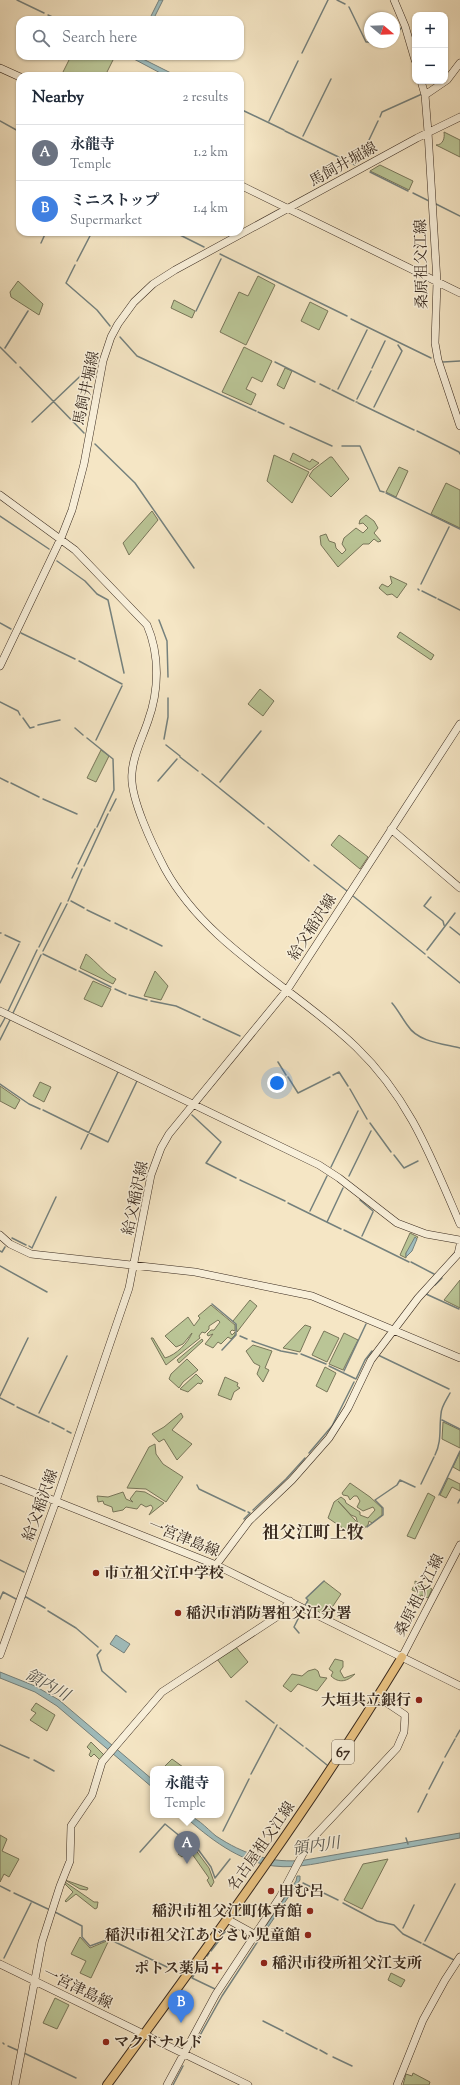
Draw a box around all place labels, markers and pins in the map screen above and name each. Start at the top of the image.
place label: 市立祖父江中学校 [104,1564,224,1585]
marker: 市立祖父江中学校 [91,1568,101,1578]
place label: 稲沢市消防署祖父江分署 [186,1604,351,1625]
marker: 稲沢市消防署祖父江分署 [173,1608,183,1618]
place label: 大垣共立銀行 [321,1691,411,1712]
marker: 大垣共立銀行 [414,1695,424,1705]
pin: A [174,1831,200,1864]
place label: 田む呂 [279,1882,324,1903]
marker: 田む呂 [266,1886,276,1896]
place label: 稲沢市祖父江町体育館 [152,1902,302,1923]
marker: 稲沢市祖父江町体育館 [305,1906,315,1916]
place label: 稲沢市祖父江あじさい児童館 [105,1926,300,1947]
marker: 稲沢市祖父江あじさい児童館 [303,1930,313,1940]
place label: 稲沢市役所祖父江支所 [272,1954,422,1975]
marker: 稲沢市役所祖父江支所 [259,1958,269,1968]
place label: ポトス薬局 [134,1959,209,1980]
marker: ポトス薬局 [212,1963,222,1973]
pin: B [168,1990,194,2023]
place label: マクドナルド [114,2033,203,2054]
marker: マクドナルド [101,2037,111,2047]

